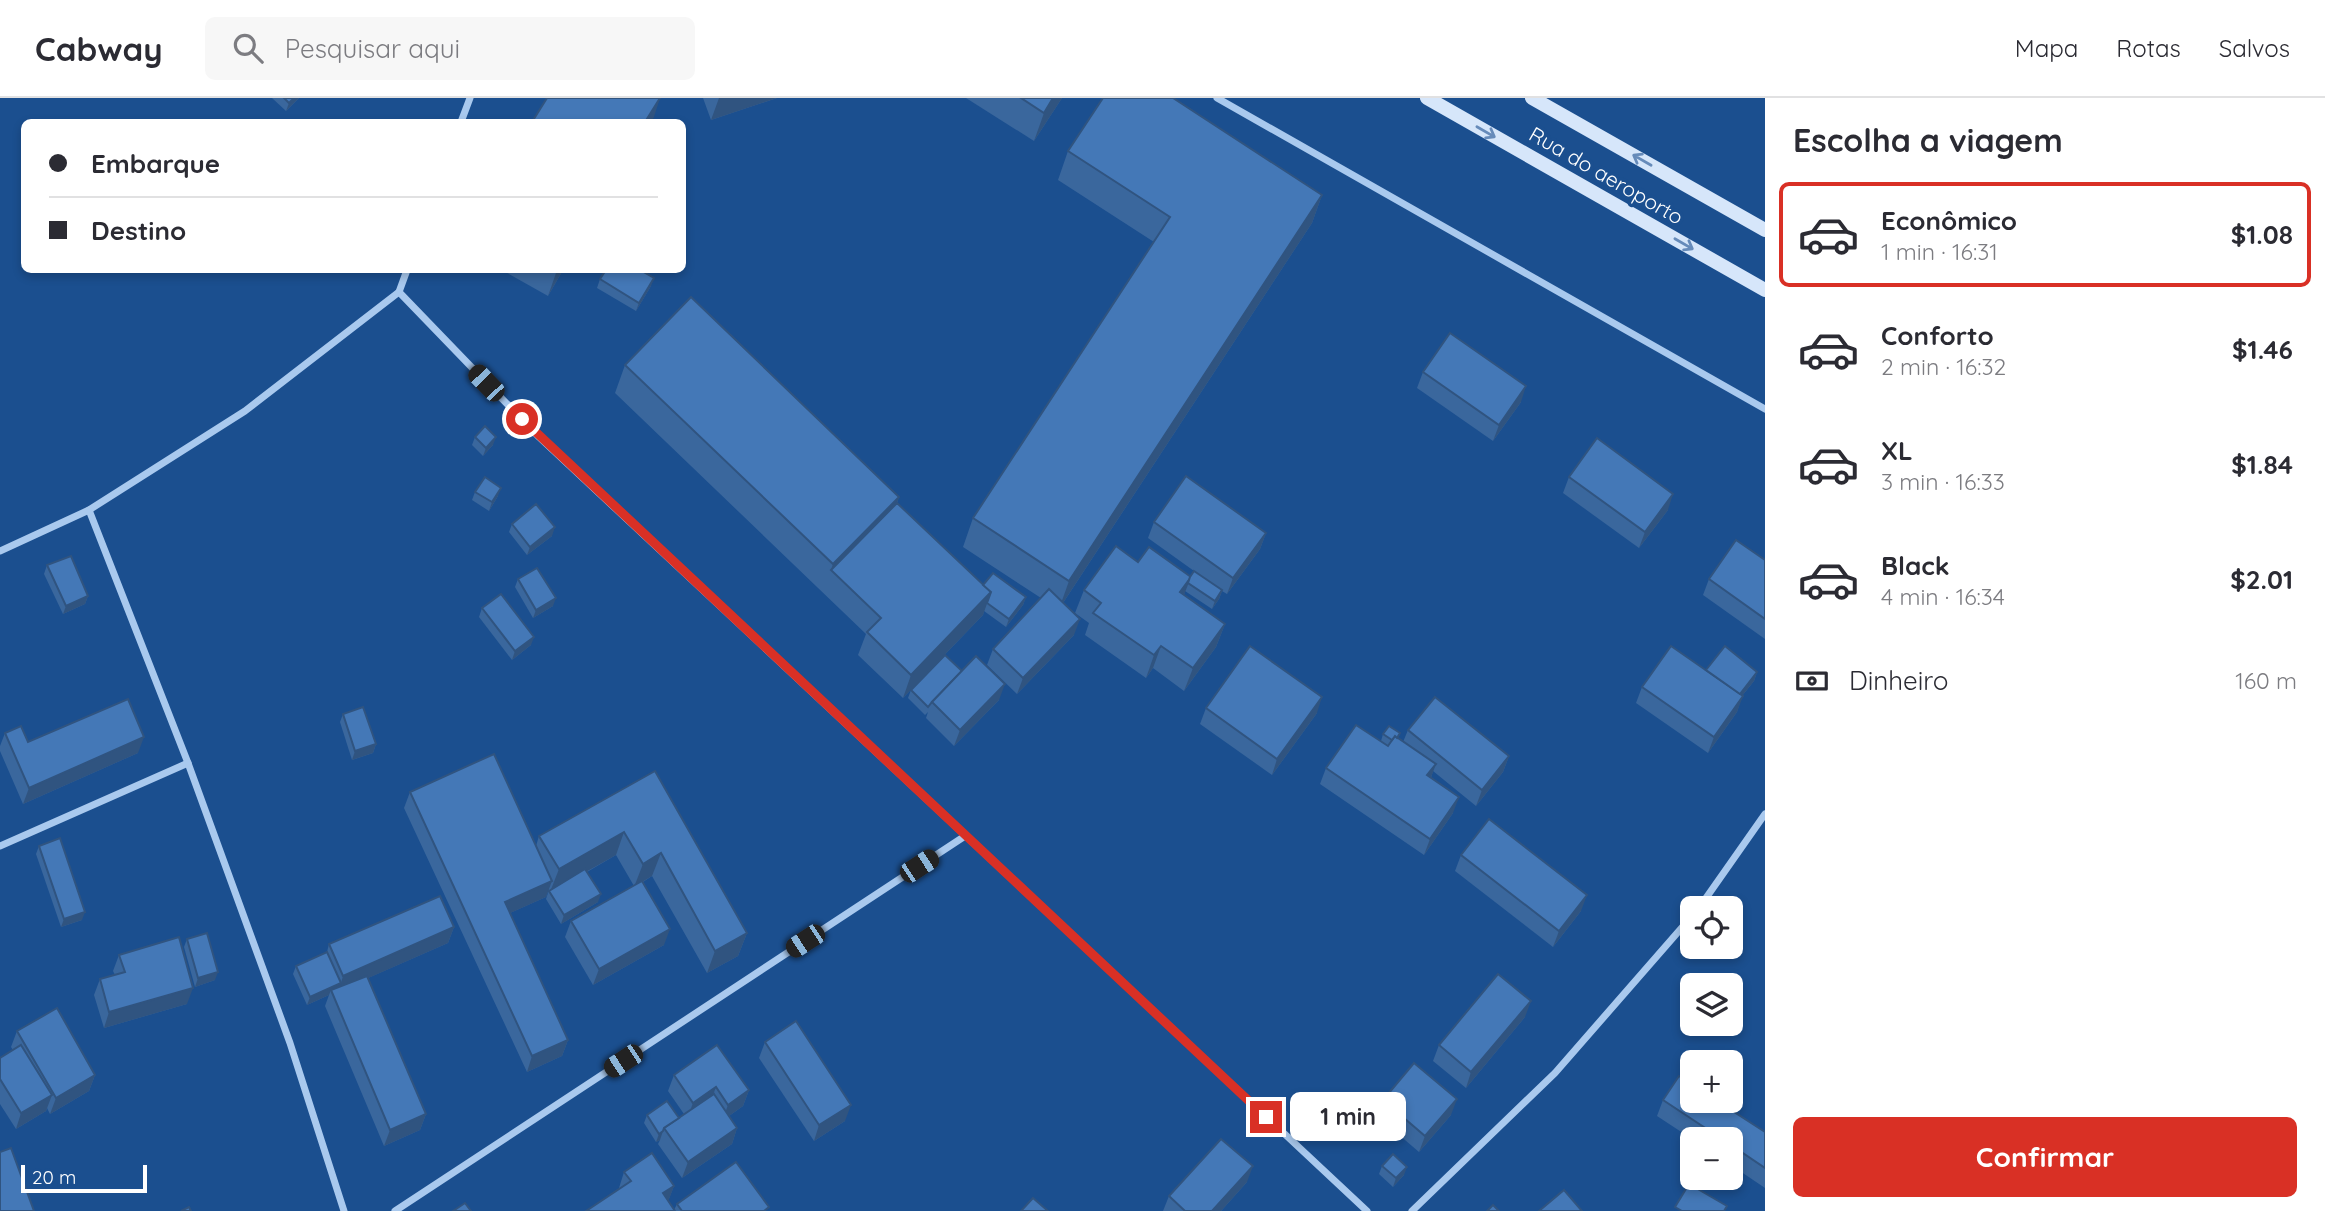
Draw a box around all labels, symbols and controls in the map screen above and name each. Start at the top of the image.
search box [205,17,695,80]
text: Cabway [35,28,163,69]
icon: search [229,29,267,67]
text: Pesquisar aqui [285,32,460,65]
text: Mapa [2015,33,2078,63]
text: Rotas [2116,33,2181,63]
text: Salvos [2219,33,2290,63]
street label: Rua do aeroporto [1525,120,1688,230]
text: Escolha a viagem [1793,120,2063,160]
one-way arrow [1476,125,1496,139]
text: Embarque [91,147,220,180]
one-way arrow [1632,153,1652,167]
icon: car [1797,203,1860,266]
text: Econômico [1881,204,2017,237]
text: Destino [91,214,186,247]
text: $1.08 [2231,218,2293,251]
text: 1 min · 16:31 [1881,237,1998,266]
one-way arrow [1673,238,1694,251]
icon: car [1797,318,1860,381]
text: Conforto [1881,319,1994,352]
text: $1.46 [2232,333,2293,366]
text: 2 min · 16:32 [1881,352,2006,381]
car [464,361,509,405]
route start [506,403,538,435]
icon: car [1797,433,1860,496]
text: XL [1881,434,1913,467]
text: $1.84 [2231,448,2293,481]
text: 3 min · 16:33 [1881,467,2005,496]
icon: car [1797,548,1860,611]
text: Black [1881,549,1950,582]
text: $2.01 [2230,563,2293,596]
text: 4 min · 16:34 [1881,582,2005,611]
icon: cash [1793,662,1831,700]
text: Dinheiro [1849,664,1948,697]
text: 160 m [2235,666,2297,695]
car [896,846,943,886]
map controls [1680,896,1743,1190]
button: locate [1680,896,1743,959]
car [782,921,829,961]
button: layers [1680,973,1743,1036]
car [600,1041,647,1081]
button: + [1680,1050,1743,1113]
callout: 1 min [1290,1093,1406,1142]
route end [1250,1101,1282,1133]
text: 1 min [1320,1102,1376,1131]
button: Confirmar [1793,1117,2297,1197]
button: − [1680,1127,1743,1190]
scale bar [21,1162,147,1194]
text: 20 m [32,1165,76,1189]

